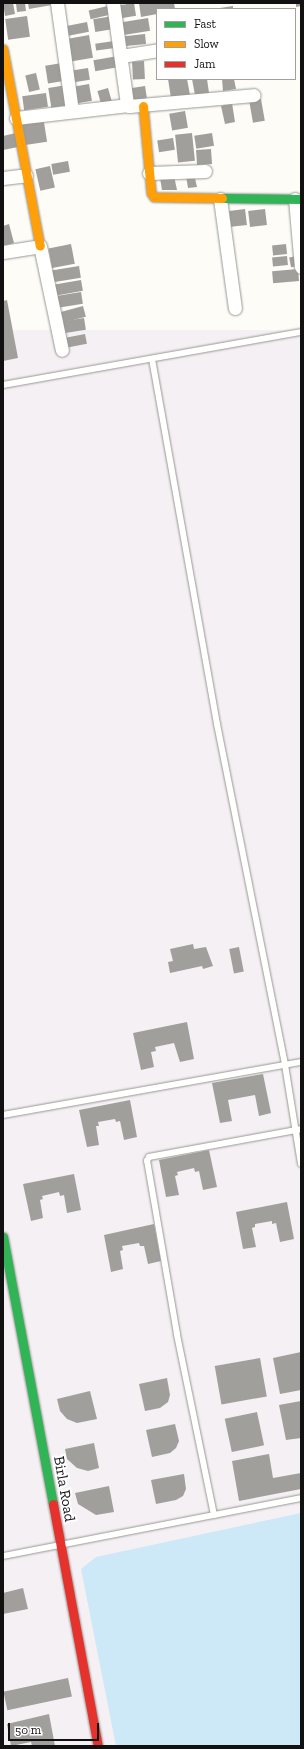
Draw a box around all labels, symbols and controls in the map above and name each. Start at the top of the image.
legend [156,8,296,80]
text: Fast [194,17,216,31]
text: Slow [194,37,219,51]
text: Jam [194,57,215,71]
street label: Birla Road [49,1455,79,1523]
scale bar [10,1715,101,1741]
text: 50 m [15,1723,41,1737]

